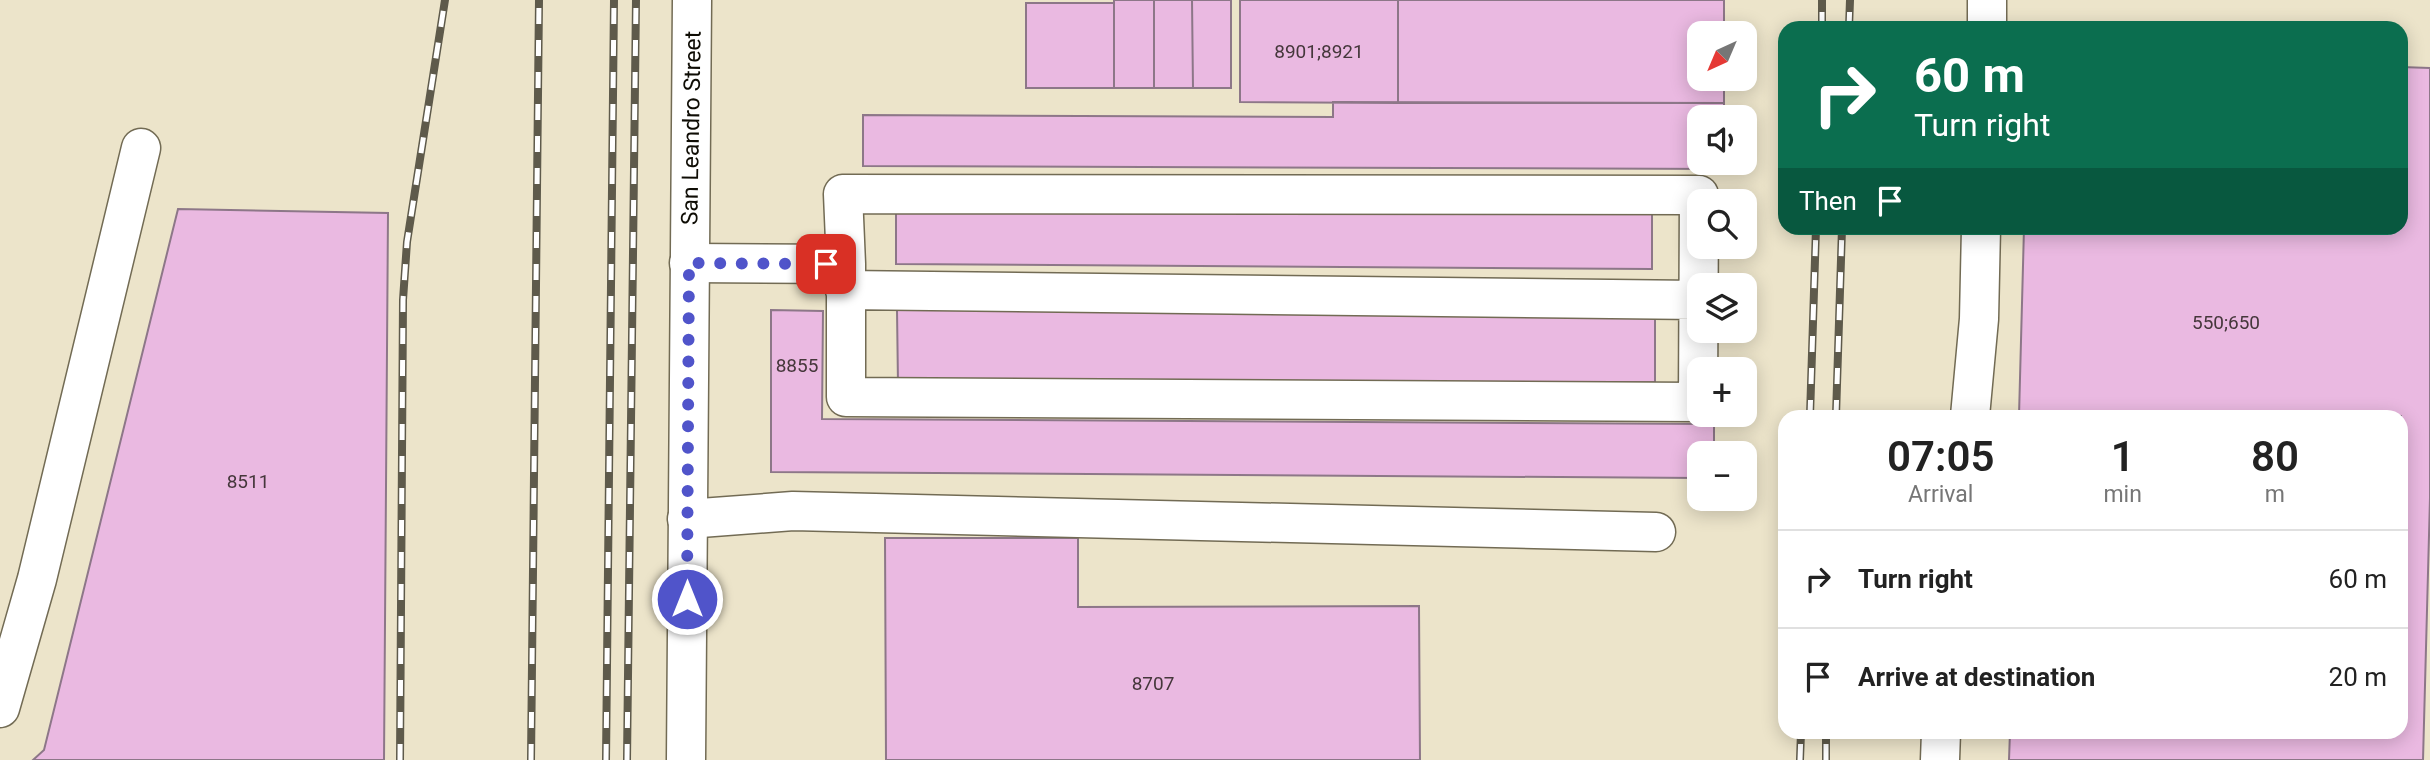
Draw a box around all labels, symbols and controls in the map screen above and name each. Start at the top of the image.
north arrow [1687,21,1757,91]
map controls [1687,21,1757,511]
street label: San Leandro Street [676,31,707,225]
house number: 8901;8921 [1274,40,1364,63]
text: 60 m [1914,47,2025,104]
icon: right [1799,49,1890,140]
button: sound [1687,105,1757,175]
text: Turn right [1914,106,2050,144]
icon: arrive [1871,182,1909,220]
text: Then [1799,186,1857,216]
button: search [1687,189,1757,259]
pin [796,234,856,294]
icon: arrive [807,245,845,283]
button: layers [1687,273,1757,343]
house number: 550;650 [2192,311,2260,334]
house number: 8855 [776,354,818,377]
button: + [1687,357,1757,427]
text: 07:05 [1887,432,1994,481]
text: 1 [2111,432,2135,481]
text: 80 [2251,432,2299,481]
button: − [1687,441,1757,511]
house number: 8511 [227,470,269,493]
text: Arrival [1908,481,1973,508]
text: min [2103,481,2142,508]
text: m [2265,481,2285,508]
icon: right [1799,560,1837,598]
position arrow [650,562,724,636]
text: Turn right [1858,564,1973,594]
text: 60 m [2329,564,2387,594]
icon: arrive [1799,658,1837,696]
text: Arrive at destination [1858,662,2095,692]
text: 20 m [2329,662,2387,692]
house number: 8707 [1132,672,1174,695]

